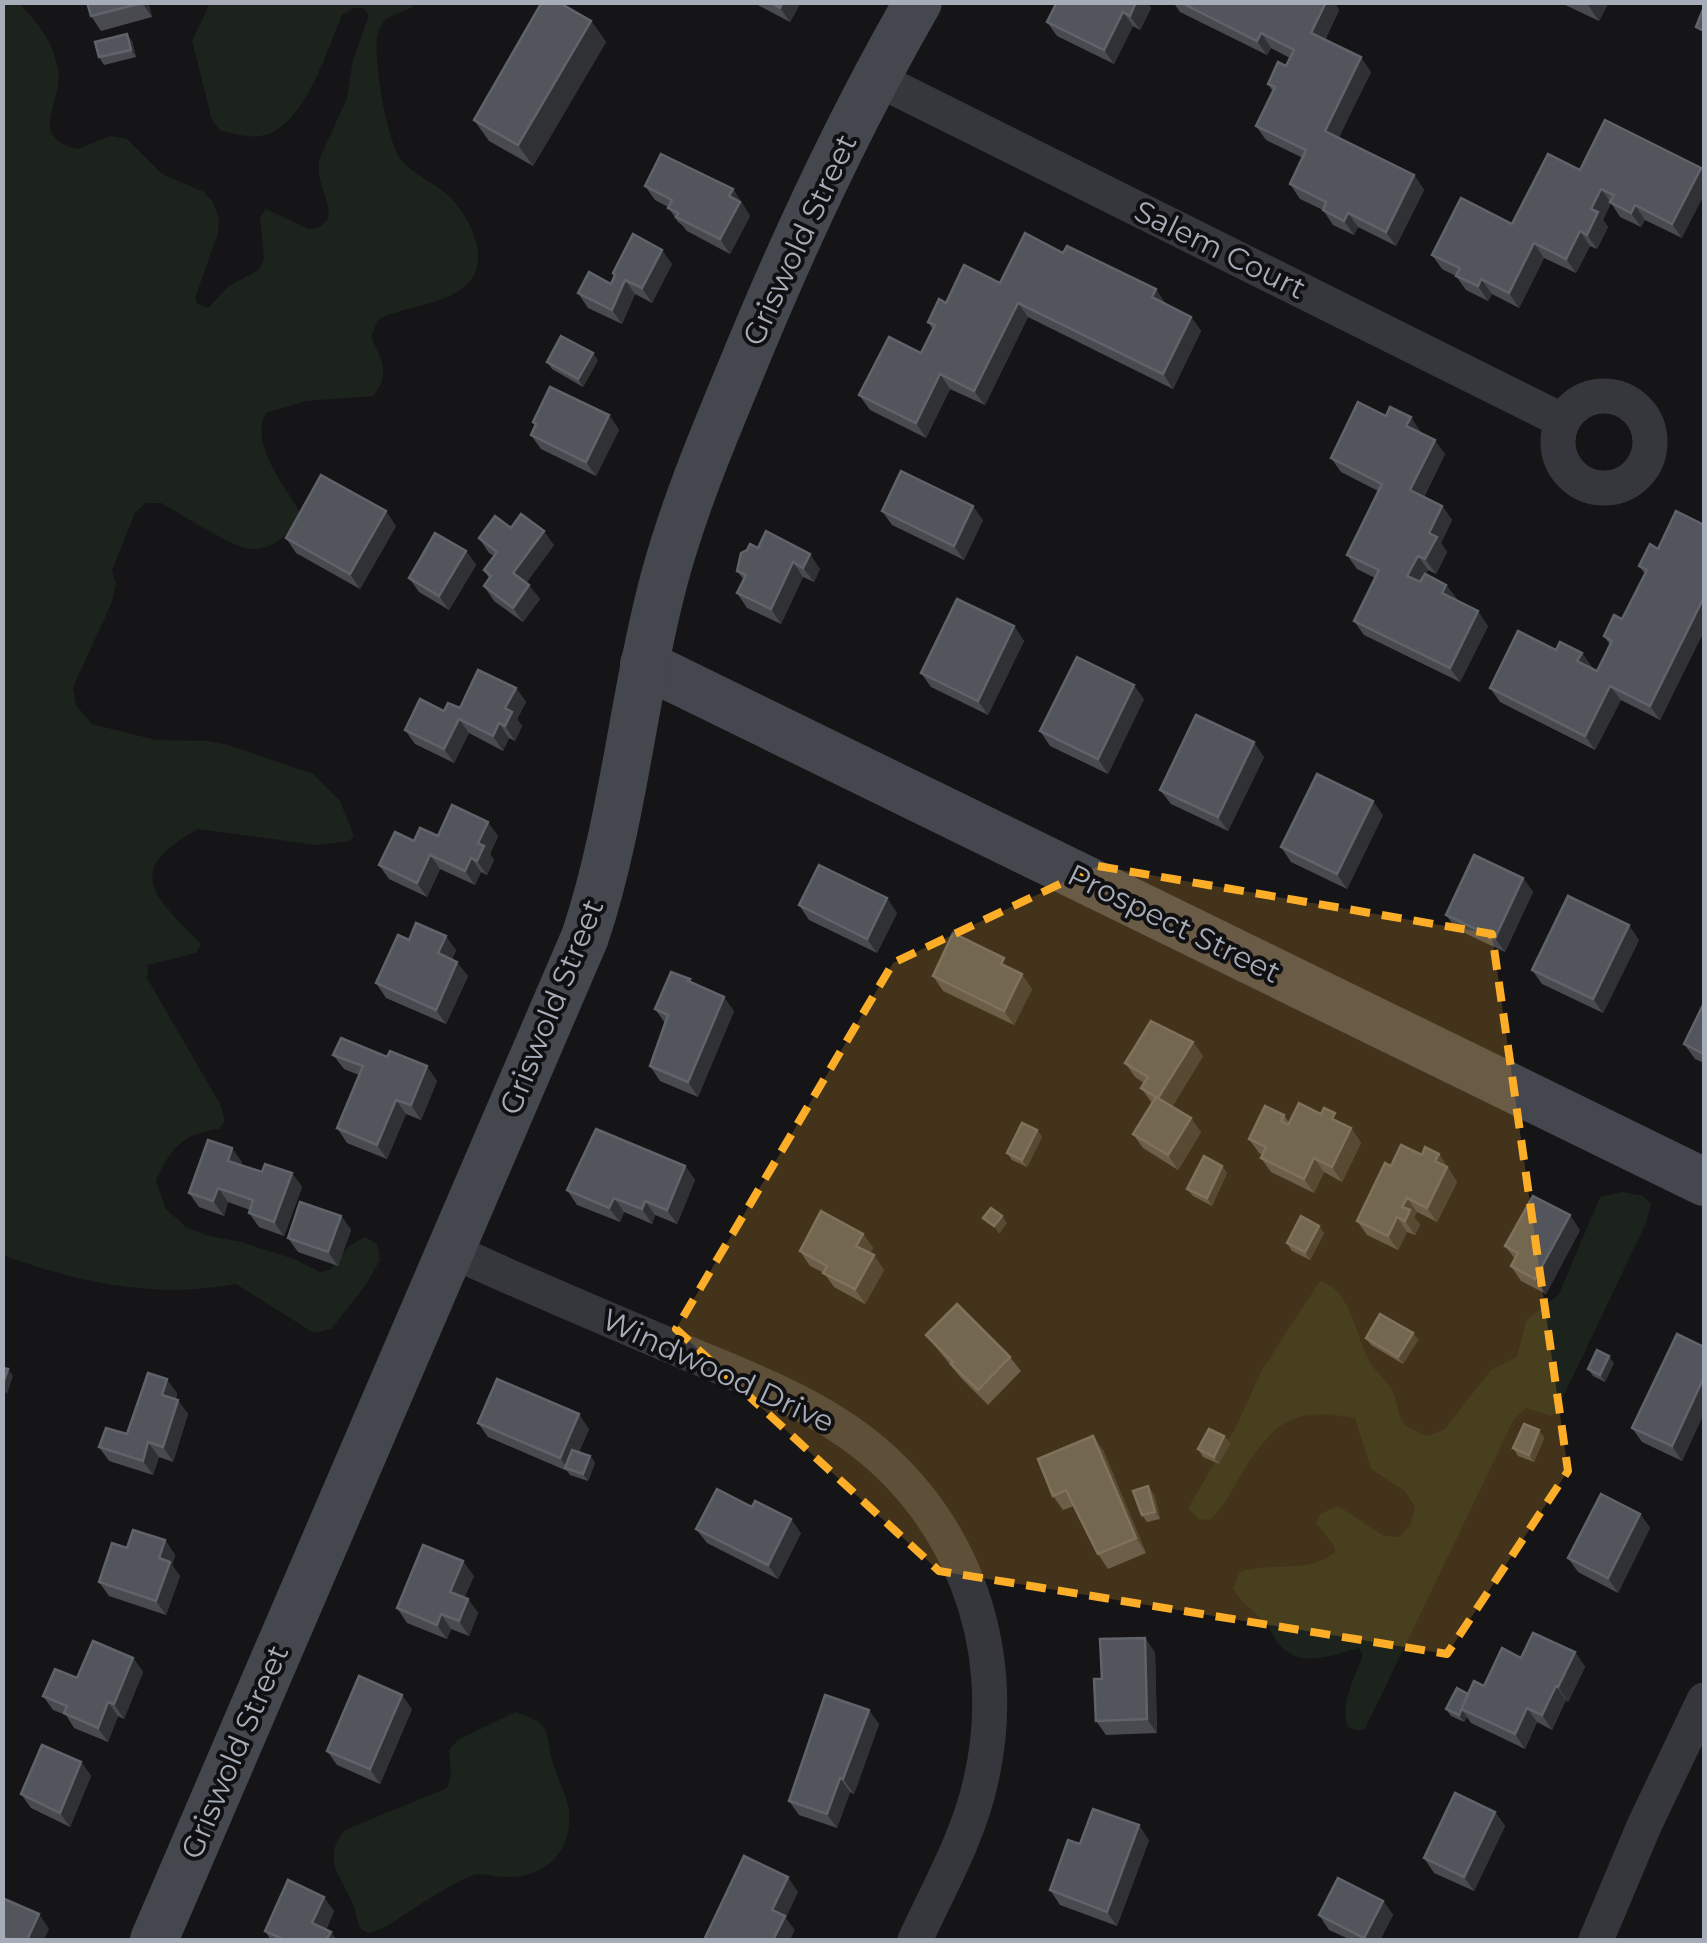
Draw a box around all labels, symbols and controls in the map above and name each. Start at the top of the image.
street label: Griswold Street [734,128,865,351]
street label: Salem Court [1128,192,1312,307]
street label: Prospect Street [1062,856,1287,991]
street label: Griswold Street [491,894,612,1120]
street label: Windwood Drive [596,1301,840,1441]
street label: Griswold Street [173,1639,296,1864]

